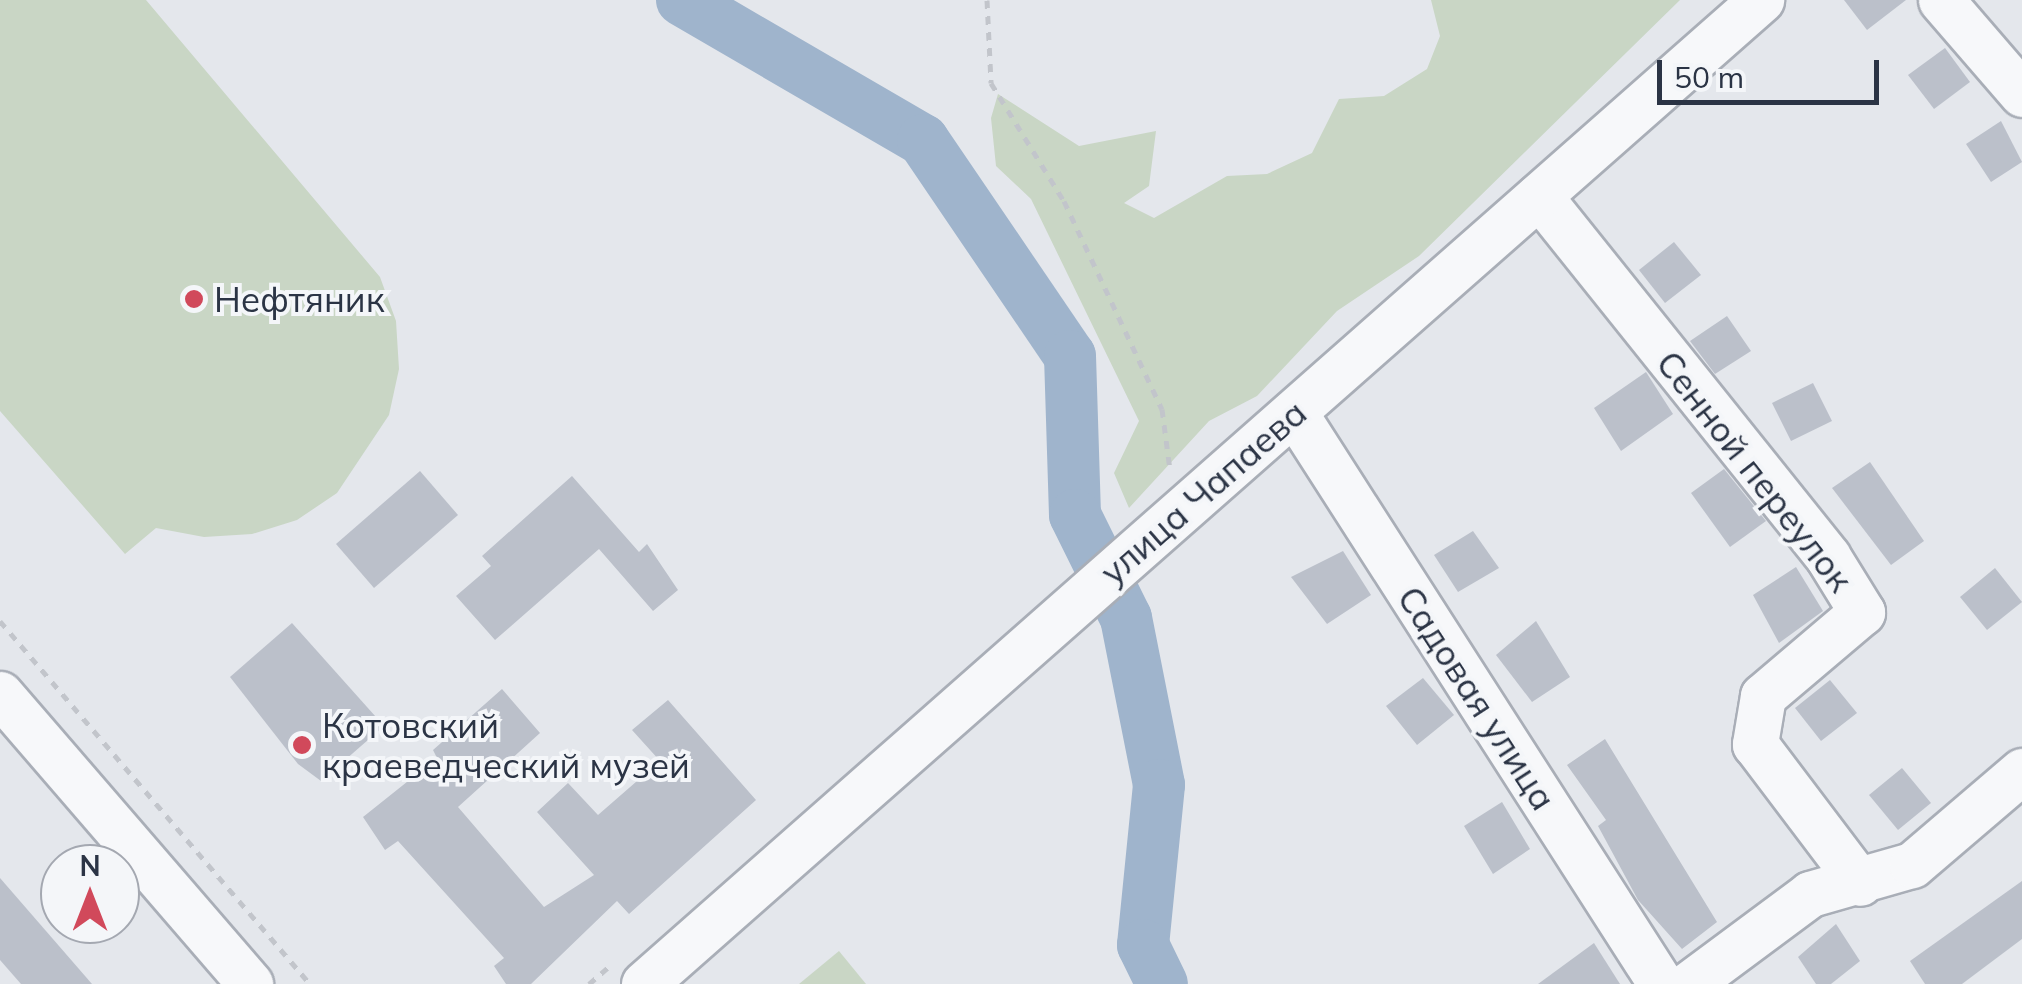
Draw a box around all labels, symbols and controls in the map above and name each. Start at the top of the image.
scale bar [1662,40,1884,102]
text: 50 m [1674,58,1744,96]
place label: Нефтяник [214,278,385,320]
marker: Нефтяник [183,288,205,310]
street label: Сенной переулок [1648,342,1862,600]
street label: улица Чапаева [1091,391,1315,593]
street label: Садовая улица [1389,578,1565,818]
place label: Котовский краеведческий музей [322,704,690,786]
marker: Котовский краеведческий музей [291,734,313,756]
north arrow [40,844,140,944]
text: N [79,848,101,883]

